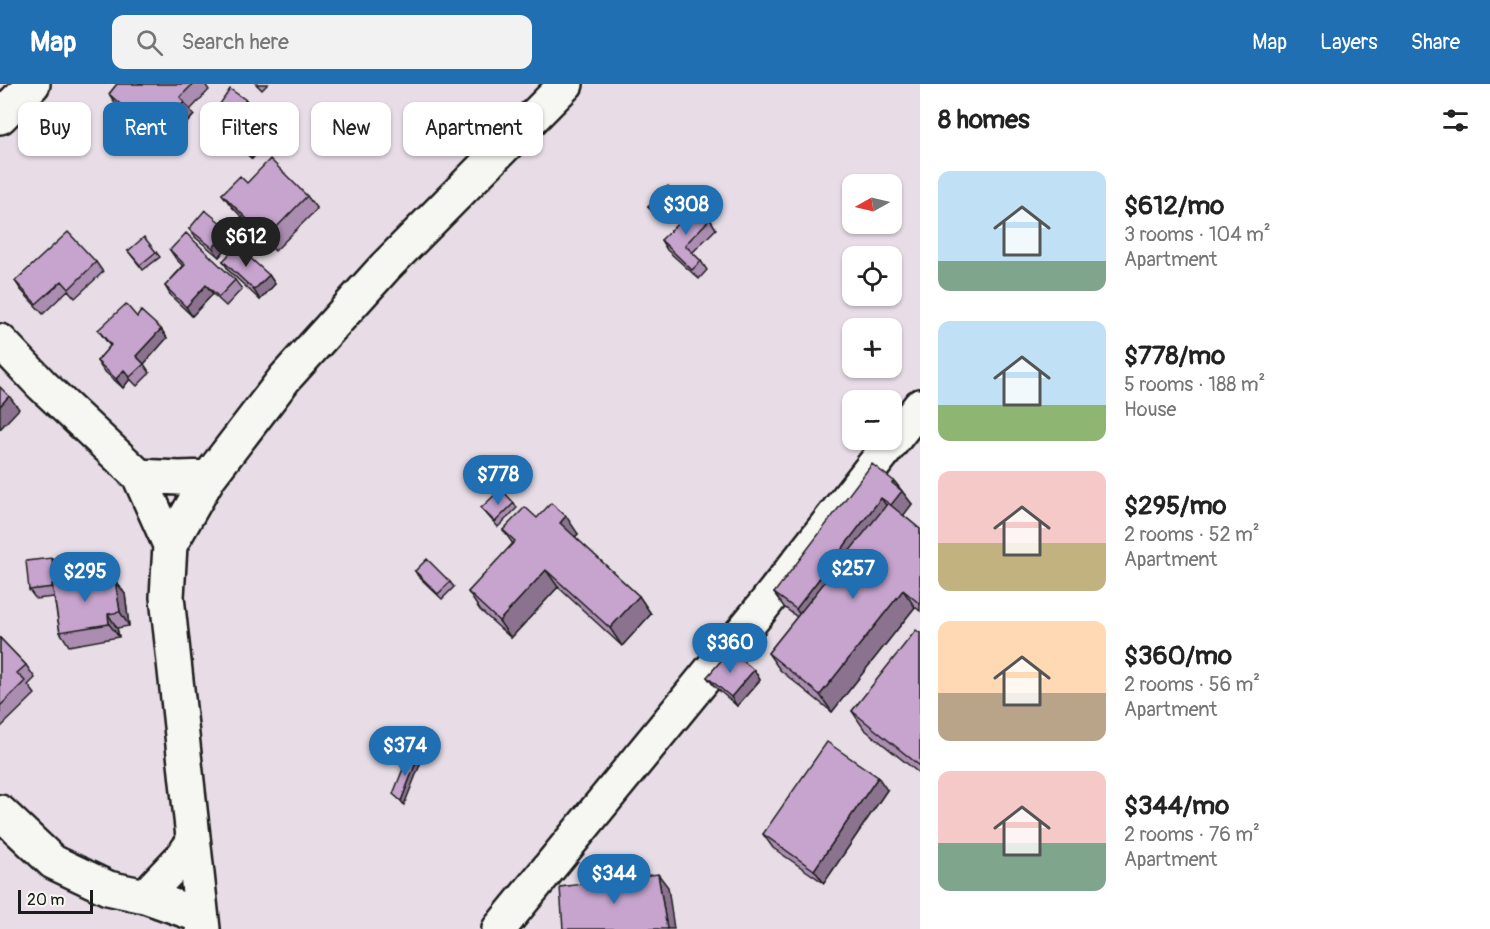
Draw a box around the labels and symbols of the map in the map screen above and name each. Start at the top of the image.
north arrow [842,174,902,234]
pin: $308 [650,185,722,236]
pin: $612 [210,217,282,268]
pin: $778 [462,455,534,506]
pin: $257 [817,549,889,600]
pin: $295 [49,552,121,603]
pin: $360 [694,623,766,674]
pin: $374 [369,726,441,777]
pin: $344 [578,854,650,905]
scale bar [18,887,93,914]

